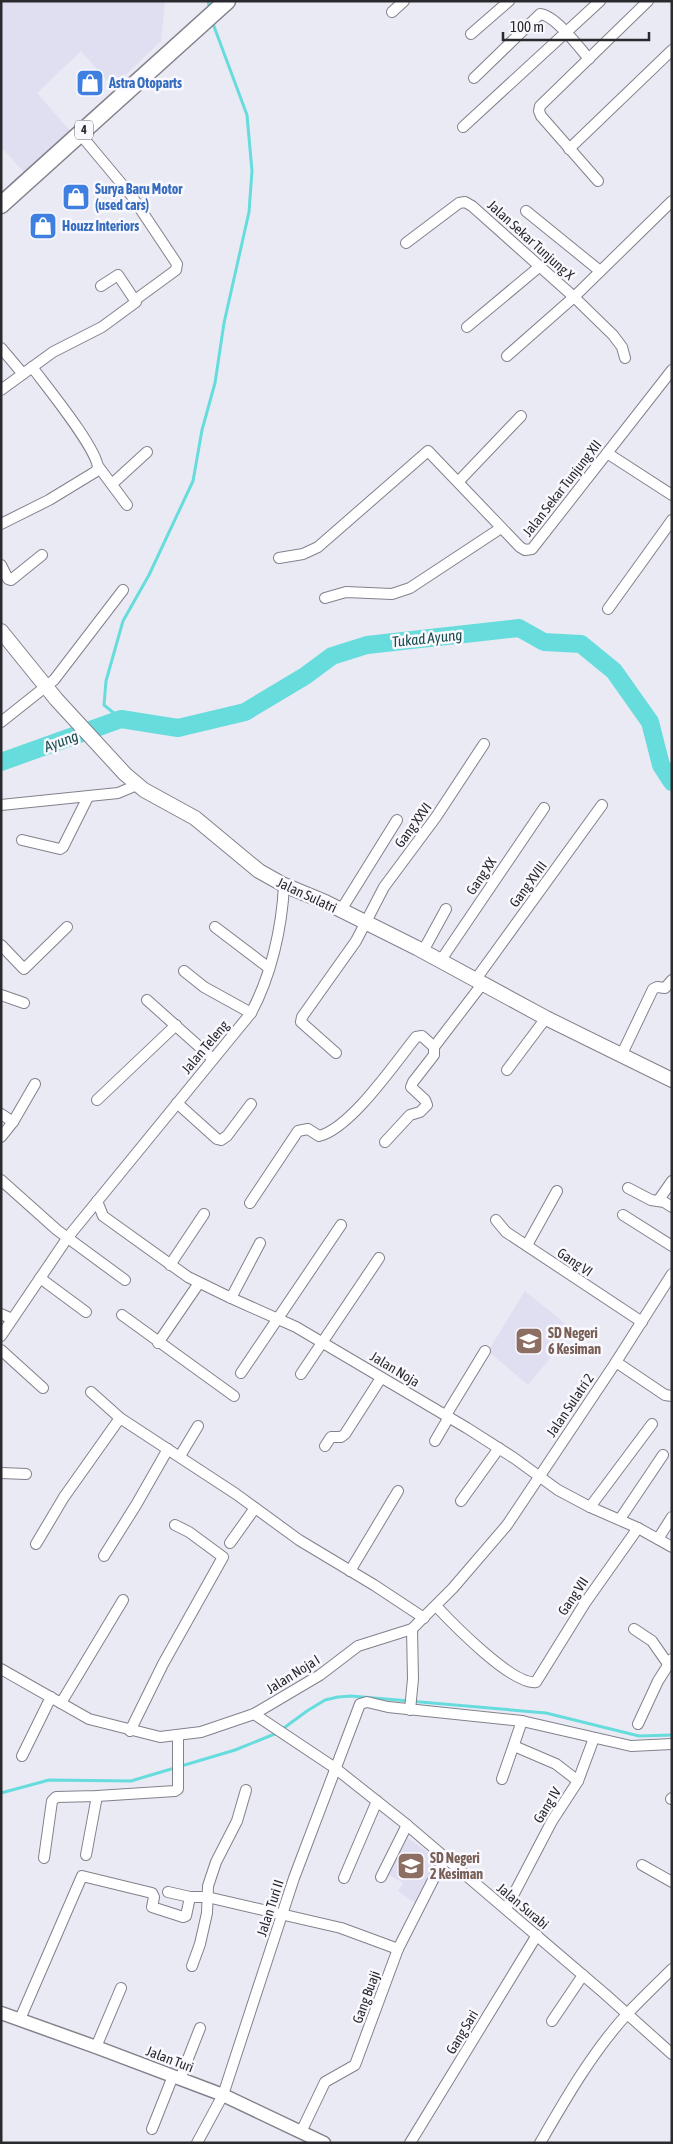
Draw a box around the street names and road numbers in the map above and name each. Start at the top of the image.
road number: 4 [75,120,93,140]
street label: Jalan Sekar Tunjung X [484,197,578,284]
street label: Jalan Sekar Tunjung XII [519,437,605,539]
street label: Gang XXVI [391,799,435,851]
street label: Gang XX [463,854,500,898]
street label: Gang XVIII [506,858,550,910]
street label: Jalan Sulatri [275,874,339,916]
street label: Jalan Teleng [178,1017,232,1077]
street label: Gang VI [554,1244,596,1280]
street label: Jalan Noja [368,1348,422,1390]
street label: Jalan Sulatri 2 [543,1370,597,1440]
street label: Gang VII [554,1574,592,1618]
street label: Jalan Noja I [263,1651,323,1697]
street label: Gang IV [530,1784,564,1826]
street label: Jalan Turi II [253,1878,287,1938]
street label: Jalan Surabi [494,1880,552,1932]
street label: Gang Buaji [349,1968,383,2026]
street label: Gang Sari [443,2007,481,2057]
street label: Jalan Turi [144,2043,196,2075]

